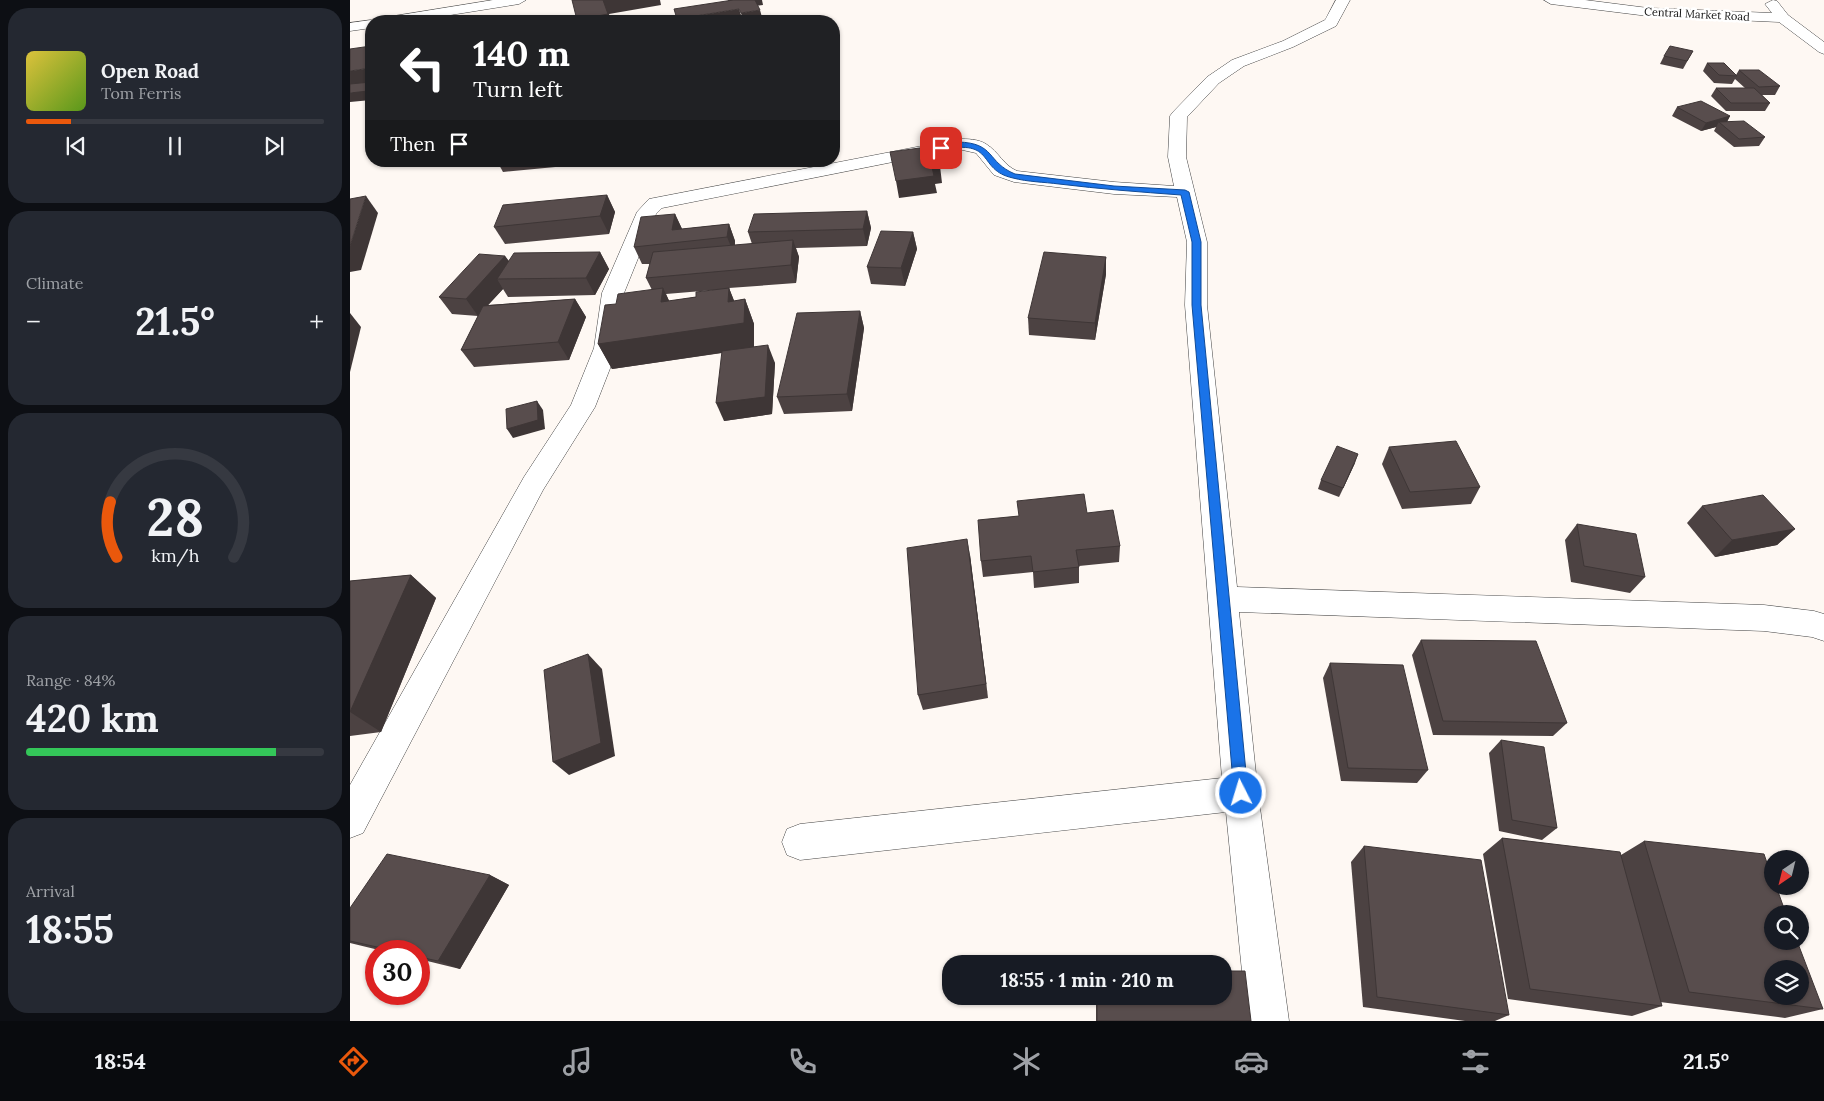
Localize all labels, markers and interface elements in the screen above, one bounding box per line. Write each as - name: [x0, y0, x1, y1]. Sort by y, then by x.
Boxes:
- street label: Central Market Road: [1644, 4, 1751, 24]
- text: 140 m: [473, 31, 570, 76]
- icon: left: [390, 35, 455, 100]
- text: Open Road: [101, 59, 199, 83]
- text: Turn left: [473, 75, 563, 103]
- text: Tom Ferris: [101, 83, 181, 103]
- pin: [920, 127, 962, 169]
- icon: arrive: [445, 130, 473, 158]
- icon: previous: [62, 132, 90, 160]
- icon: pause: [161, 132, 189, 160]
- icon: next: [260, 132, 288, 160]
- text: Then: [390, 132, 435, 156]
- icon: arrive: [927, 134, 955, 162]
- text: Climate: [26, 273, 83, 293]
- text: 21.5°: [135, 297, 215, 345]
- text: −: [26, 304, 41, 340]
- text: +: [309, 304, 324, 340]
- text: 28: [146, 484, 204, 550]
- text: km/h: [151, 544, 199, 567]
- text: Range · 84%: [26, 670, 115, 690]
- text: 420 km: [26, 694, 159, 742]
- position arrow: [1214, 766, 1266, 818]
- north arrow: [1764, 850, 1809, 895]
- map controls: [1764, 850, 1809, 1005]
- text: Arrival: [26, 881, 75, 901]
- text: 18:55: [26, 905, 114, 953]
- button: search: [1764, 905, 1809, 950]
- speed limit sign: 30: [365, 940, 430, 1005]
- button: layers: [1764, 960, 1809, 1005]
- text: 18:55 · 1 min · 210 m: [1000, 968, 1174, 992]
- icon: directions: [336, 1044, 371, 1079]
- icon: music: [560, 1044, 595, 1079]
- icon: phone: [785, 1044, 820, 1079]
- icon: climate: [1009, 1044, 1044, 1079]
- icon: car: [1234, 1044, 1269, 1079]
- icon: filters: [1458, 1044, 1493, 1079]
- text: 18:54: [95, 1047, 146, 1075]
- text: 21.5°: [1683, 1047, 1729, 1075]

